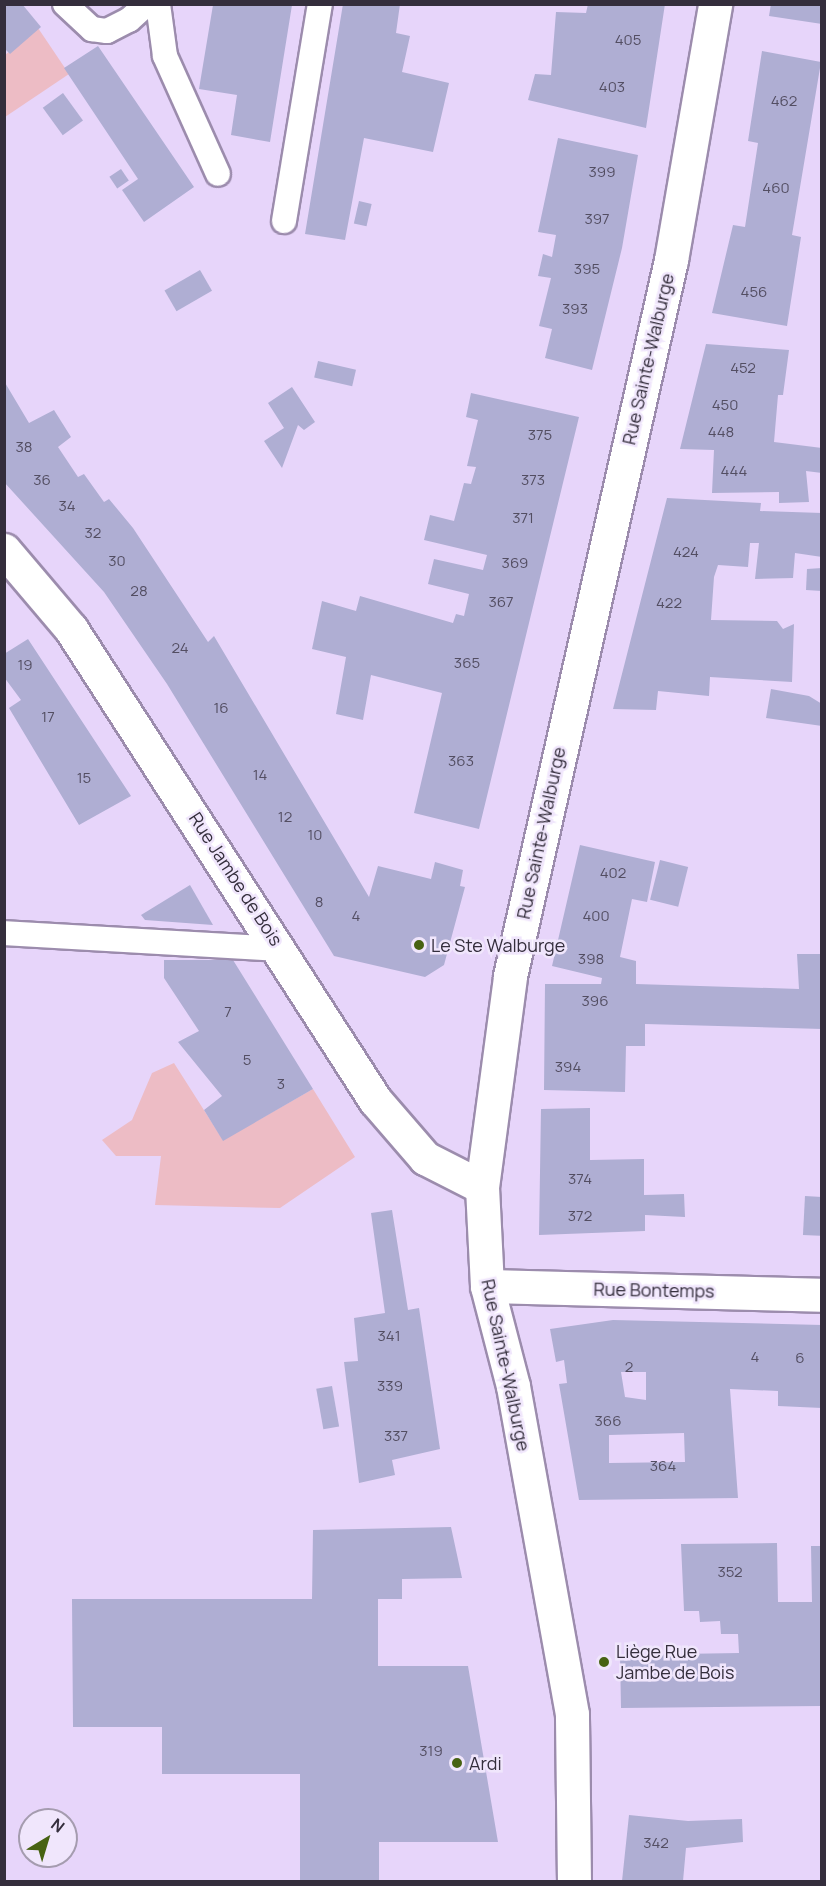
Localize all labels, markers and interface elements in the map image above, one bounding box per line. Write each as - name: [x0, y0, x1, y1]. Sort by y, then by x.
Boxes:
- house number: 405: [615, 31, 641, 49]
- house number: 403: [599, 78, 625, 96]
- house number: 462: [771, 92, 797, 110]
- house number: 399: [589, 163, 615, 181]
- house number: 460: [762, 179, 790, 197]
- house number: 397: [585, 210, 609, 228]
- house number: 395: [574, 260, 600, 278]
- street label: Rue Sainte-Walburge: [618, 271, 678, 447]
- house number: 456: [741, 283, 767, 301]
- house number: 393: [562, 300, 588, 318]
- house number: 452: [730, 359, 756, 377]
- house number: 450: [712, 396, 738, 414]
- house number: 448: [708, 423, 734, 441]
- house number: 375: [528, 426, 552, 444]
- house number: 38: [15, 438, 33, 456]
- house number: 444: [721, 462, 747, 480]
- house number: 36: [33, 471, 51, 489]
- house number: 373: [521, 471, 545, 489]
- house number: 34: [58, 497, 76, 515]
- house number: 371: [512, 509, 534, 527]
- house number: 32: [85, 524, 101, 542]
- house number: 424: [673, 543, 699, 561]
- house number: 30: [108, 552, 126, 570]
- house number: 369: [502, 554, 528, 572]
- house number: 28: [130, 582, 148, 600]
- house number: 367: [488, 593, 514, 611]
- house number: 422: [656, 594, 682, 612]
- house number: 24: [171, 639, 189, 657]
- house number: 365: [454, 654, 480, 672]
- house number: 19: [17, 656, 33, 674]
- house number: 16: [213, 699, 229, 717]
- house number: 17: [41, 708, 55, 726]
- street label: Rue Sainte-Walburge: [512, 745, 570, 921]
- house number: 363: [448, 752, 474, 770]
- house number: 14: [253, 766, 267, 784]
- house number: 15: [77, 769, 91, 787]
- street label: Rue Jambe de Bois: [185, 808, 287, 950]
- house number: 12: [278, 808, 292, 826]
- house number: 10: [308, 826, 322, 844]
- house number: 402: [600, 864, 626, 882]
- house number: 8: [315, 893, 323, 911]
- house number: 4: [352, 907, 360, 925]
- house number: 400: [582, 907, 610, 925]
- place label: Le Ste Walburge: [431, 934, 565, 956]
- marker: Le Ste Walburge: [412, 938, 426, 952]
- house number: 398: [578, 950, 604, 968]
- house number: 396: [582, 992, 608, 1010]
- house number: 7: [224, 1003, 232, 1021]
- house number: 5: [243, 1051, 251, 1069]
- house number: 394: [555, 1058, 581, 1076]
- house number: 3: [277, 1075, 285, 1093]
- house number: 374: [568, 1170, 592, 1188]
- house number: 372: [568, 1207, 592, 1225]
- street label: Rue Sainte-Walburge: [477, 1277, 535, 1453]
- street label: Rue Bontemps: [593, 1278, 715, 1302]
- house number: 341: [378, 1327, 400, 1345]
- house number: 4: [751, 1348, 759, 1366]
- house number: 6: [795, 1349, 805, 1367]
- house number: 2: [625, 1358, 633, 1376]
- house number: 339: [377, 1377, 403, 1395]
- house number: 366: [595, 1412, 621, 1430]
- house number: 337: [384, 1427, 408, 1445]
- house number: 364: [650, 1457, 676, 1475]
- house number: 352: [717, 1563, 743, 1581]
- place label: Liège Rue Jambe de Bois: [616, 1641, 735, 1684]
- marker: Liège Rue Jambe de Bois: [597, 1655, 611, 1669]
- house number: 319: [419, 1742, 443, 1760]
- place label: Ardi: [469, 1752, 502, 1774]
- marker: Ardi: [450, 1756, 464, 1770]
- north arrow: [18, 1808, 78, 1868]
- text: N: [47, 1813, 69, 1838]
- house number: 342: [643, 1834, 669, 1852]

